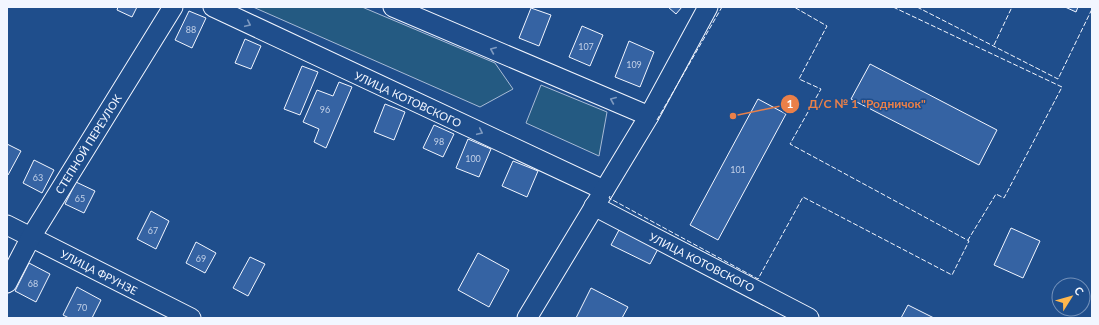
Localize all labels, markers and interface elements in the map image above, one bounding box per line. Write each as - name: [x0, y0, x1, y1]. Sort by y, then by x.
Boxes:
- one-way arrow: [244, 19, 251, 27]
- house number: 88: [186, 24, 196, 35]
- house number: 107: [578, 41, 594, 52]
- one-way arrow: [490, 46, 497, 54]
- house number: 109: [626, 59, 642, 70]
- street label: УЛИЦА КОТОВСКОГО: [352, 68, 464, 130]
- street label: СТЕПНОЙ ПЕРЕУЛОК: [52, 91, 124, 196]
- callout: Д/С № 1 "Родничок": [780, 92, 933, 116]
- text: 1: [787, 96, 794, 111]
- text: Д/С № 1 "Родничок": [808, 96, 926, 111]
- one-way arrow: [610, 97, 617, 105]
- house number: 96: [320, 104, 330, 115]
- one-way arrow: [476, 127, 483, 135]
- house number: 98: [434, 136, 444, 147]
- house number: 100: [465, 153, 481, 164]
- house number: 101: [730, 164, 746, 175]
- house number: 63: [33, 172, 43, 183]
- house number: 65: [75, 193, 85, 204]
- house number: 67: [148, 225, 158, 236]
- street label: УЛИЦА КОТОВСКОГО: [647, 230, 757, 294]
- street label: УЛИЦА ФРУНЗЕ: [58, 247, 140, 297]
- house number: 69: [196, 253, 206, 264]
- north arrow: [1051, 277, 1091, 317]
- house number: 68: [28, 278, 38, 289]
- text: С: [1072, 284, 1087, 298]
- house number: 70: [77, 302, 87, 313]

